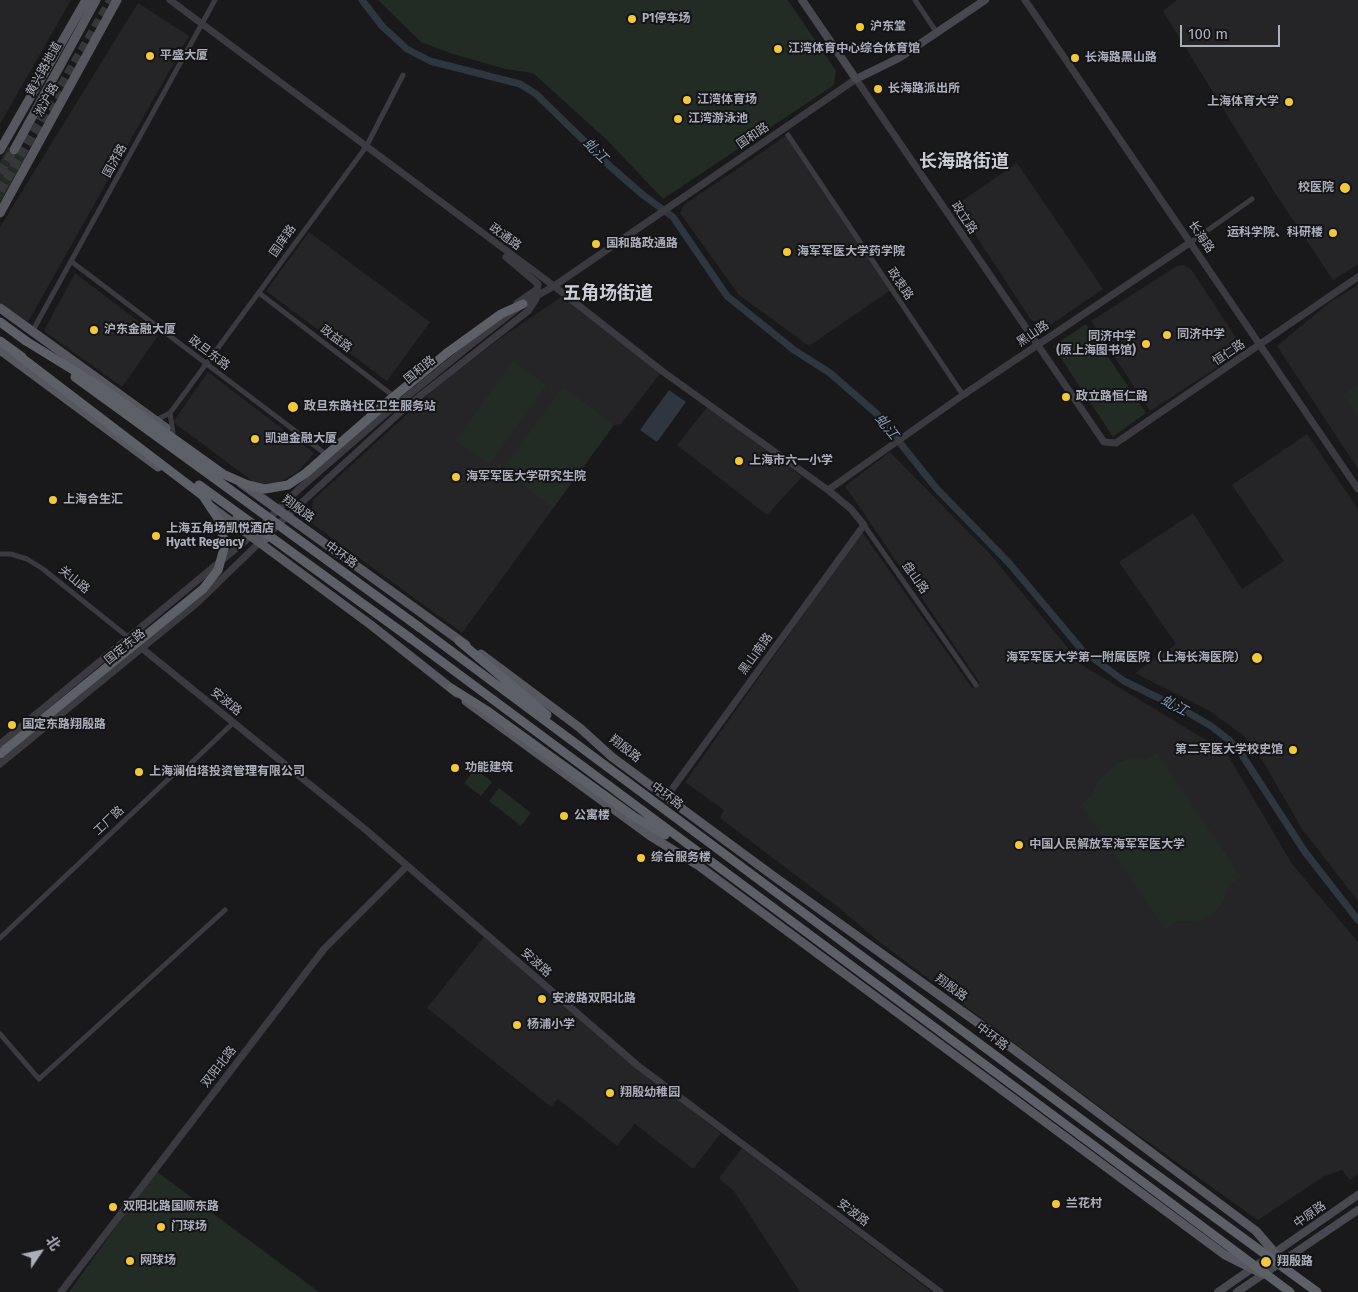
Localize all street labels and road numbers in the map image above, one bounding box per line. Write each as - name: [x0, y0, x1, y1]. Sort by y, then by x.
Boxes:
- street label: 黄兴路地道: [23, 39, 65, 99]
- street label: 淞沪路: [32, 81, 62, 119]
- street label: 国和路: [734, 120, 772, 152]
- street label: 国济路: [100, 142, 130, 180]
- street label: 政立路: [948, 199, 980, 237]
- street label: 长海路: [1185, 218, 1217, 256]
- street label: 政通路: [486, 221, 524, 253]
- street label: 国庠路: [267, 222, 299, 260]
- street label: 政衷路: [884, 265, 916, 303]
- street label: 黑山路: [1014, 318, 1052, 350]
- street label: 政益路: [317, 322, 355, 356]
- street label: 政旦东路: [185, 333, 233, 373]
- street label: 恒仁路: [1210, 337, 1248, 369]
- street label: 国和路: [401, 353, 439, 387]
- street label: 翔殷路: [279, 493, 317, 525]
- street label: 中环路: [322, 539, 360, 571]
- street label: 盘山路: [899, 559, 931, 597]
- street label: 关山路: [55, 563, 93, 597]
- street label: 国定东路: [102, 626, 148, 668]
- street label: 黑山南路: [736, 630, 776, 678]
- street label: 安波路: [207, 685, 245, 719]
- street label: 翔殷路: [606, 732, 644, 766]
- street label: 中环路: [648, 779, 686, 813]
- street label: 工厂路: [91, 803, 127, 839]
- street label: 安波路: [518, 946, 554, 980]
- street label: 翔殷路: [932, 972, 970, 1004]
- street label: 中环路: [973, 1020, 1011, 1054]
- street label: 双阳北路: [199, 1044, 239, 1090]
- street label: 安波路: [834, 1196, 872, 1230]
- street label: 中原路: [1291, 1199, 1329, 1231]

